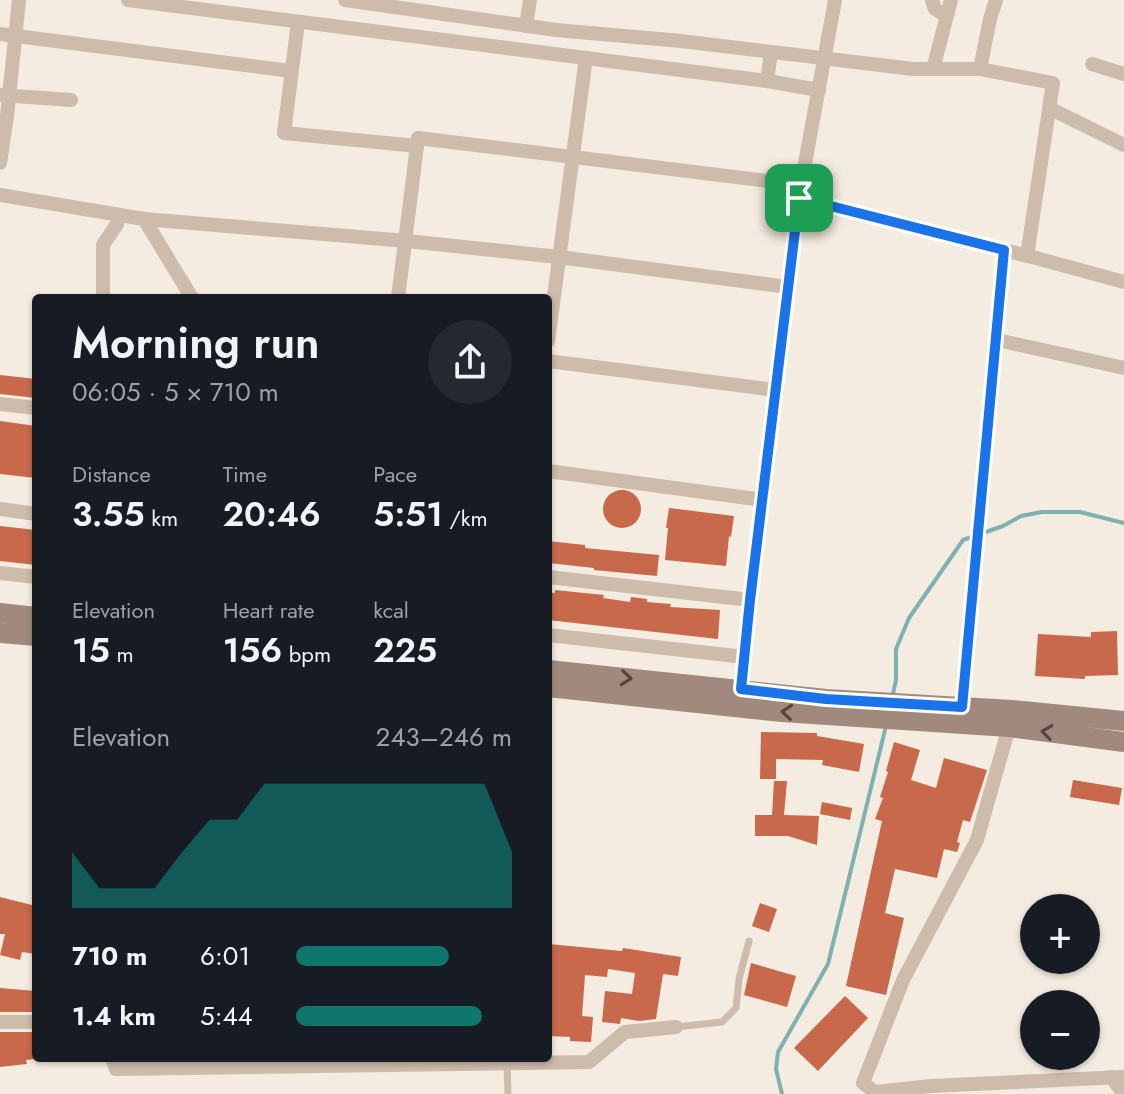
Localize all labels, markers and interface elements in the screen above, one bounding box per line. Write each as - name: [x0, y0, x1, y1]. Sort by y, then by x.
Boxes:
- pin: [765, 164, 833, 232]
- icon: arrive: [777, 176, 821, 220]
- text: Morning run: [72, 311, 320, 375]
- button: share: [428, 320, 512, 404]
- text: 06:05 · 5 × 710 m: [72, 373, 279, 411]
- text: Distance: [72, 458, 151, 490]
- text: Time: [223, 458, 267, 490]
- text: Pace: [373, 458, 417, 490]
- text: 3.55: [72, 490, 145, 539]
- text: 20:46: [223, 490, 321, 539]
- text: 5:51: [373, 490, 443, 539]
- text: km: [145, 502, 178, 534]
- text: /km: [443, 502, 488, 534]
- text: Elevation: [72, 594, 155, 626]
- text: Heart rate: [223, 594, 314, 626]
- text: kcal: [373, 594, 409, 626]
- text: 15: [72, 626, 110, 675]
- text: 156: [223, 626, 282, 675]
- text: 225: [373, 626, 437, 675]
- text: m: [110, 638, 134, 670]
- text: bpm: [282, 638, 331, 670]
- one-way arrow: [620, 669, 633, 686]
- one-way arrow: [781, 704, 794, 721]
- text: Elevation: [72, 718, 170, 756]
- text: 243–246 m: [376, 718, 512, 756]
- one-way arrow: [1040, 724, 1054, 741]
- map controls: [1020, 894, 1100, 1070]
- button: +: [1020, 894, 1100, 974]
- text: 710 m: [72, 937, 147, 975]
- text: 6:01: [200, 937, 250, 975]
- button: −: [1020, 990, 1100, 1070]
- text: 1.4 km: [72, 997, 156, 1035]
- text: 5:44: [200, 997, 253, 1035]

